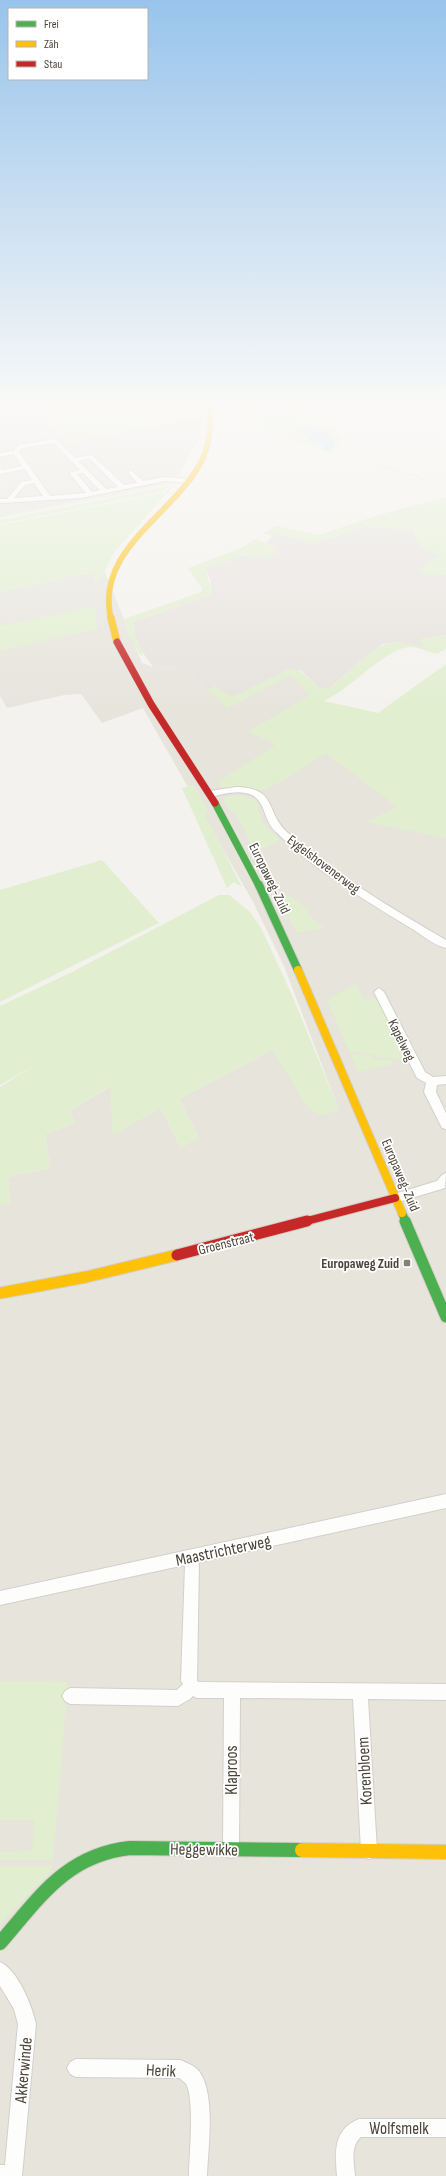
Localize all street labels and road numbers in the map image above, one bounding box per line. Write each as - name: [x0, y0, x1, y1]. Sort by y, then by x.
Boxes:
- street label: Eygelshovenerweg: [284, 831, 364, 898]
- street label: Europaweg-Zuid: [245, 840, 294, 917]
- street label: Kapelweg: [384, 1016, 419, 1064]
- street label: Europaweg-Zuid: [378, 1137, 423, 1214]
- street label: Groenstraat: [197, 1228, 256, 1259]
- street label: Maastrichterweg: [174, 1531, 273, 1571]
- street label: Korenbloem: [353, 1736, 377, 1806]
- street label: Klaproos: [222, 1745, 242, 1795]
- street label: Heggewikke: [170, 1839, 238, 1861]
- street label: Akkerwinde: [11, 2036, 37, 2105]
- street label: Herik: [145, 2060, 177, 2082]
- street label: Wolfsmelk: [369, 2119, 429, 2139]

